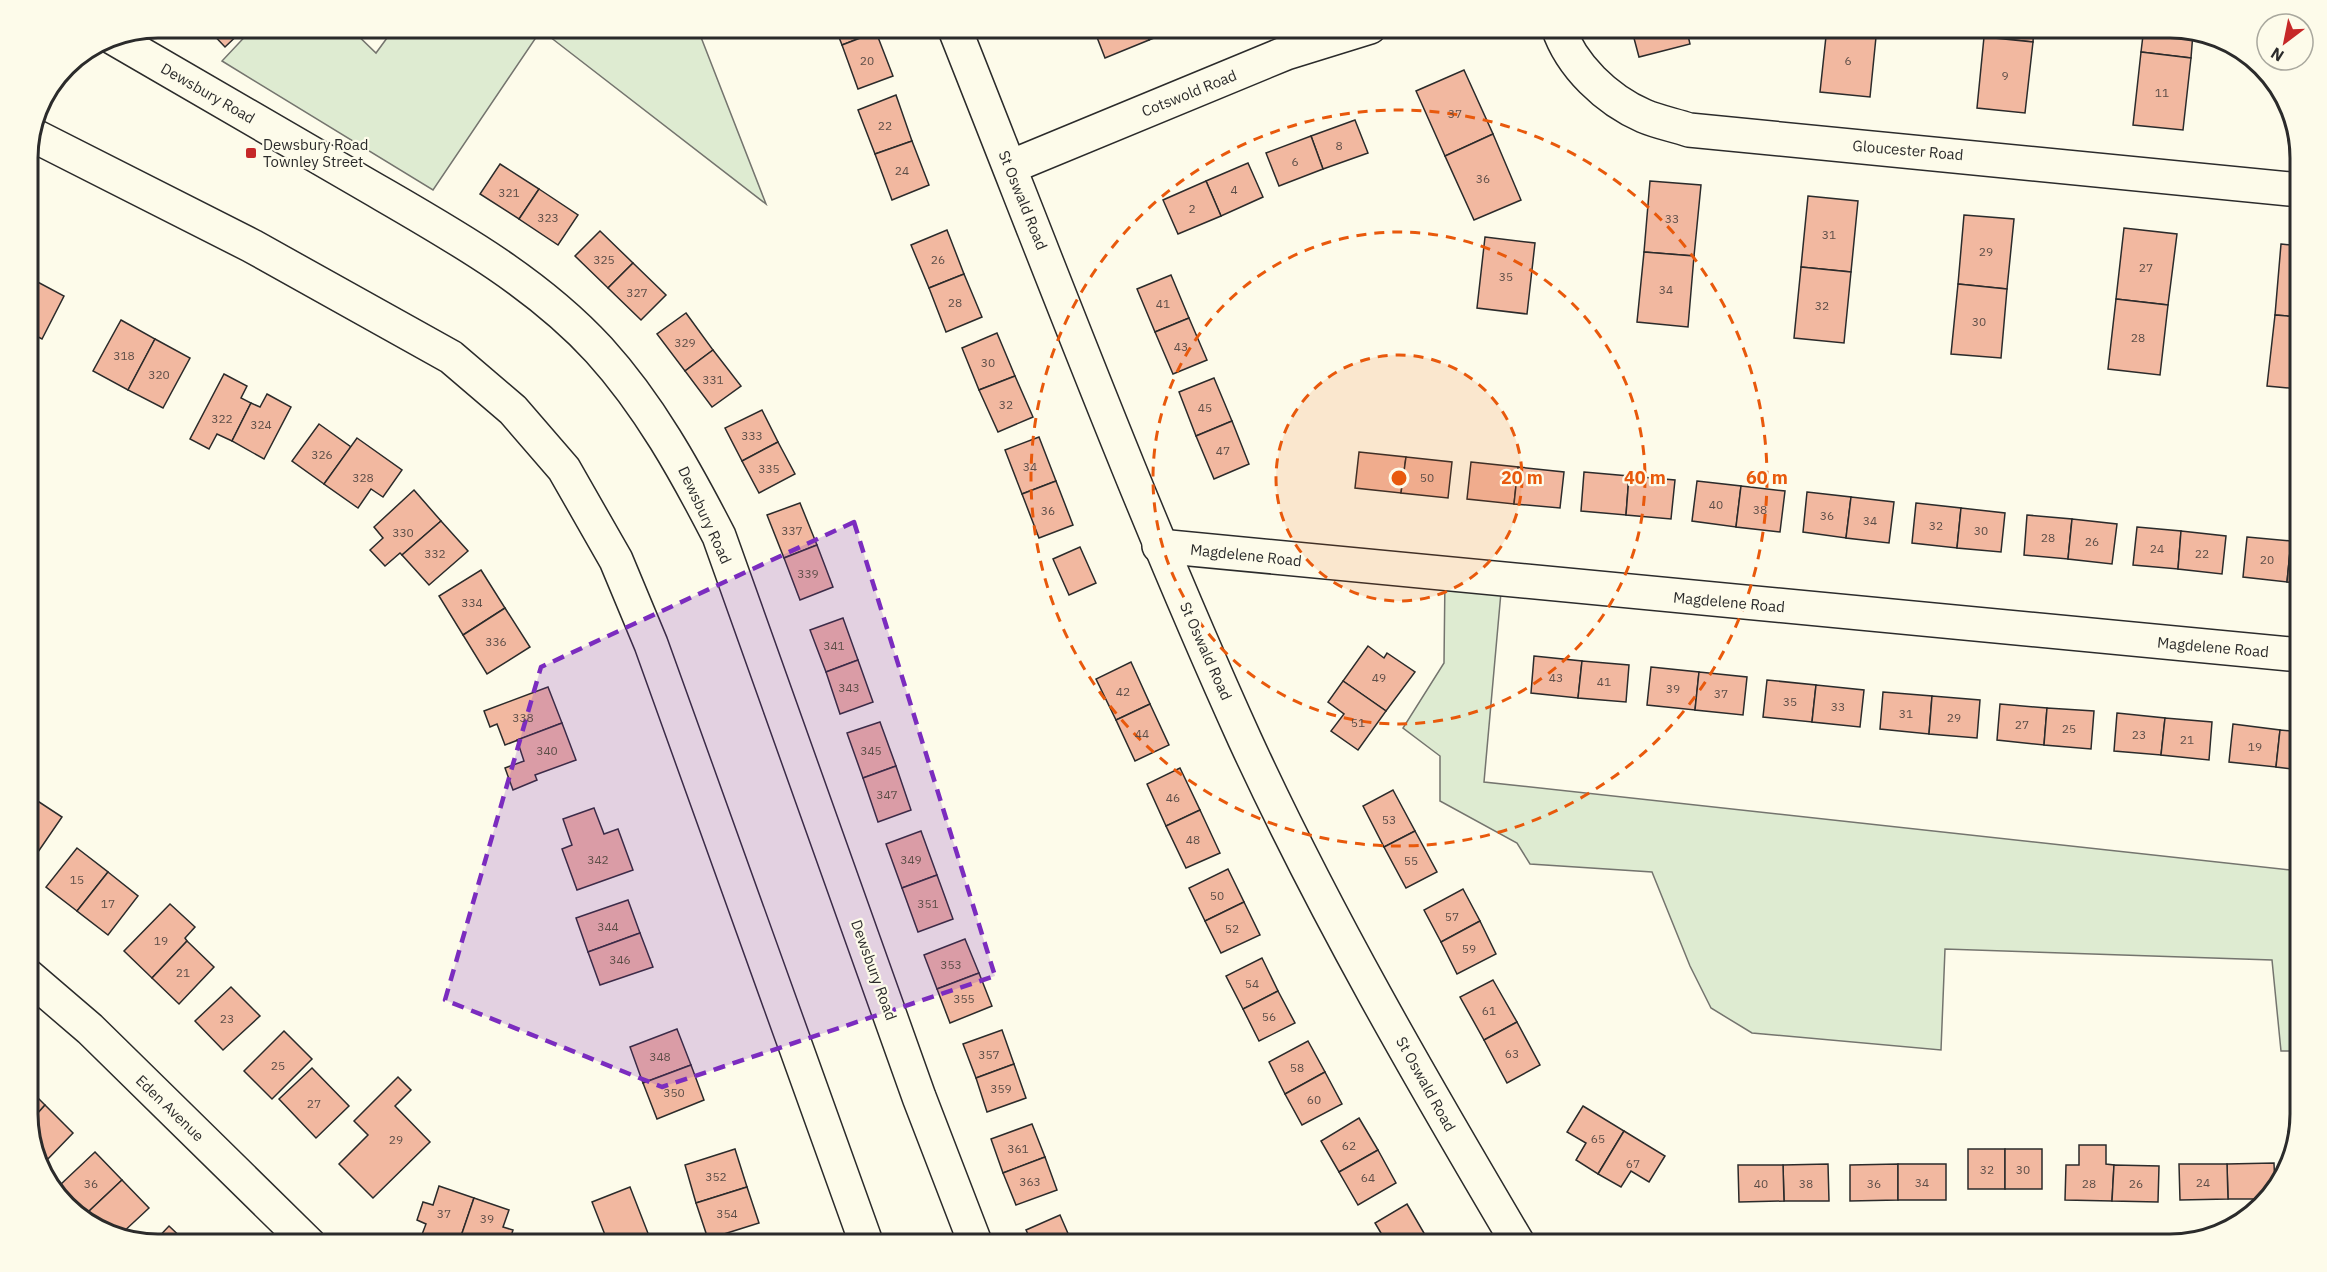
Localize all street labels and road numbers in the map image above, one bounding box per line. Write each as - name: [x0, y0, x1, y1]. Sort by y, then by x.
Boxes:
- street label: Dewsbury Road: [158, 58, 258, 128]
- street label: Cotswold Road: [1139, 65, 1239, 121]
- street label: Gloucester Road: [1852, 136, 1964, 164]
- street label: St Oswald Road: [994, 148, 1052, 252]
- street label: Dewsbury Road: [674, 463, 736, 567]
- street label: Magdelene Road: [1189, 540, 1303, 570]
- street label: Magdelene Road: [1672, 588, 1786, 616]
- street label: St Oswald Road: [1176, 599, 1236, 703]
- street label: Magdelene Road: [2156, 633, 2270, 661]
- street label: Dewsbury Road: [847, 917, 901, 1023]
- street label: St Oswald Road: [1392, 1033, 1460, 1135]
- street label: Eden Avenue: [132, 1071, 208, 1145]

